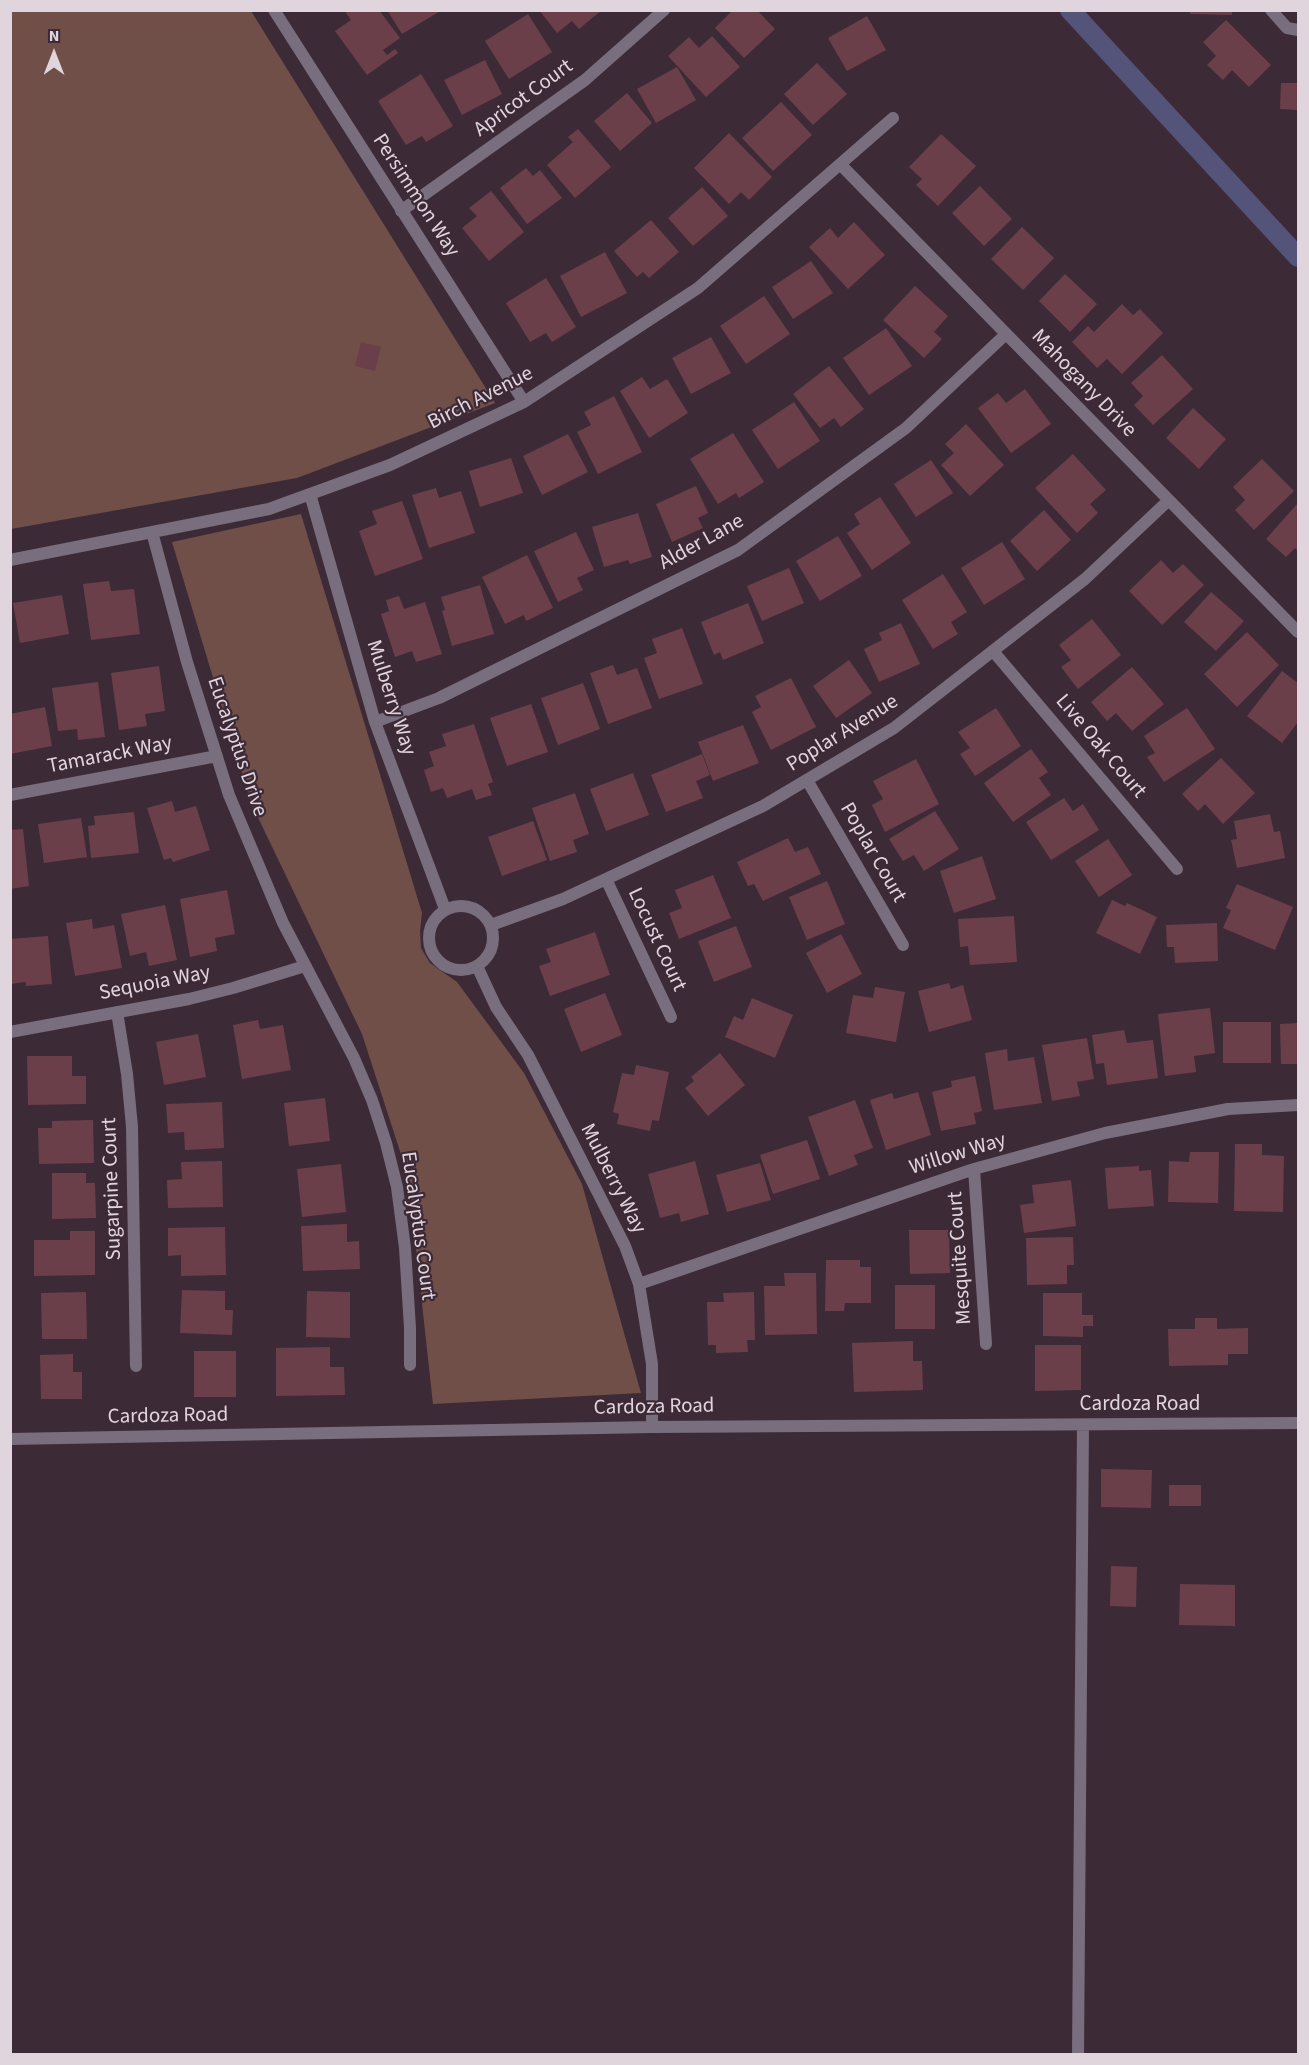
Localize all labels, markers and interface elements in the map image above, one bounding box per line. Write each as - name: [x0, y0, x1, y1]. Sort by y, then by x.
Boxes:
- north arrow: [24, 24, 84, 84]
- text: N: [49, 25, 59, 47]
- street label: Apricot Court: [470, 55, 578, 143]
- street label: Persimmon Way: [366, 130, 464, 262]
- street label: Mahogany Drive: [1025, 325, 1141, 443]
- street label: Birch Avenue: [424, 362, 538, 436]
- street label: Alder Lane: [655, 509, 749, 577]
- street label: Mulberry Way: [360, 637, 420, 759]
- street label: Eucalyptus Drive: [200, 674, 272, 820]
- street label: Poplar Avenue: [783, 690, 903, 778]
- street label: Live Oak Court: [1049, 690, 1151, 804]
- street label: Tamarack Way: [46, 732, 174, 780]
- street label: Poplar Court: [833, 799, 911, 907]
- street label: Locust Court: [621, 884, 691, 996]
- street label: Sequoia Way: [97, 961, 213, 1007]
- street label: Sugarpine Court: [98, 1117, 128, 1261]
- street label: Mulberry Way: [574, 1120, 650, 1238]
- street label: Willow Way: [907, 1128, 1009, 1182]
- street label: Eucalyptus Court: [394, 1150, 440, 1302]
- street label: Mesquite Court: [944, 1191, 978, 1325]
- street label: Cardoza Road: [1080, 1392, 1200, 1418]
- street label: Cardoza Road: [593, 1394, 715, 1422]
- street label: Cardoza Road: [107, 1403, 229, 1431]

